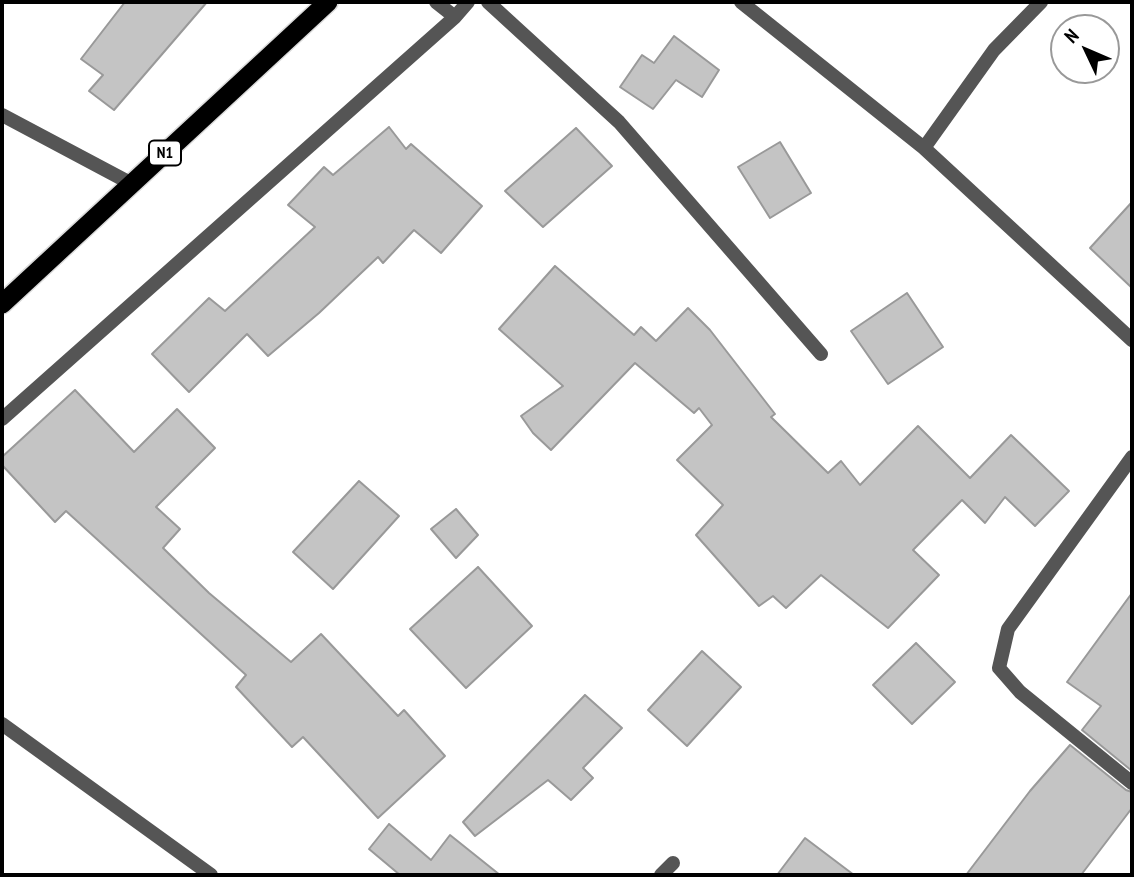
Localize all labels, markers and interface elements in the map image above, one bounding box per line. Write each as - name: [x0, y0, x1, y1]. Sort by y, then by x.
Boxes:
- north arrow: [1050, 14, 1120, 84]
- text: N: [1059, 24, 1084, 48]
- road number: N1: [149, 140, 181, 166]

